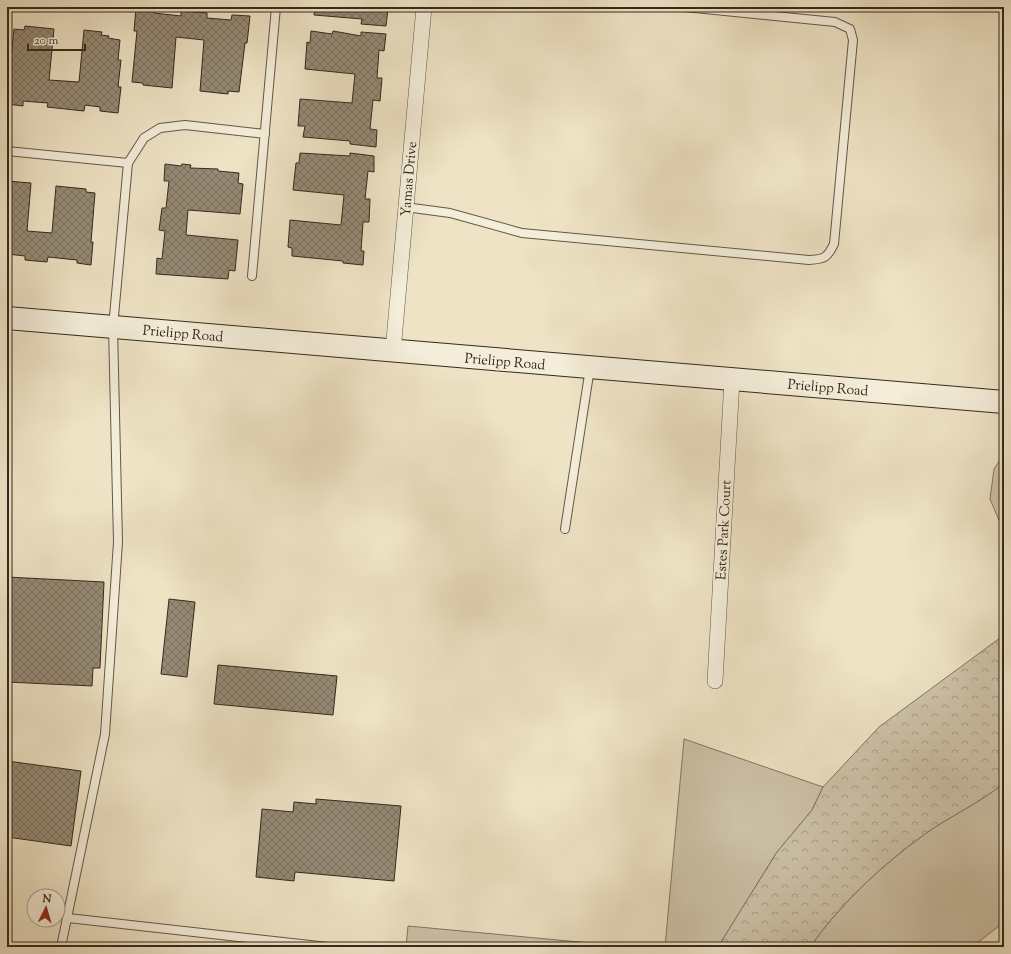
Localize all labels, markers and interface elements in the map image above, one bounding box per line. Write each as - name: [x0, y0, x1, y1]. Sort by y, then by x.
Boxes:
- scale bar: [28, 26, 85, 52]
- text: 20 m: [34, 32, 59, 50]
- street label: Yamas Drive: [397, 141, 423, 218]
- street label: Prielipp Road: [142, 322, 224, 348]
- street label: Prielipp Road: [464, 350, 546, 376]
- street label: Prielipp Road: [787, 376, 869, 402]
- street label: Estes Park Court: [712, 479, 738, 581]
- north arrow: [26, 888, 66, 928]
- text: N: [41, 891, 52, 907]

